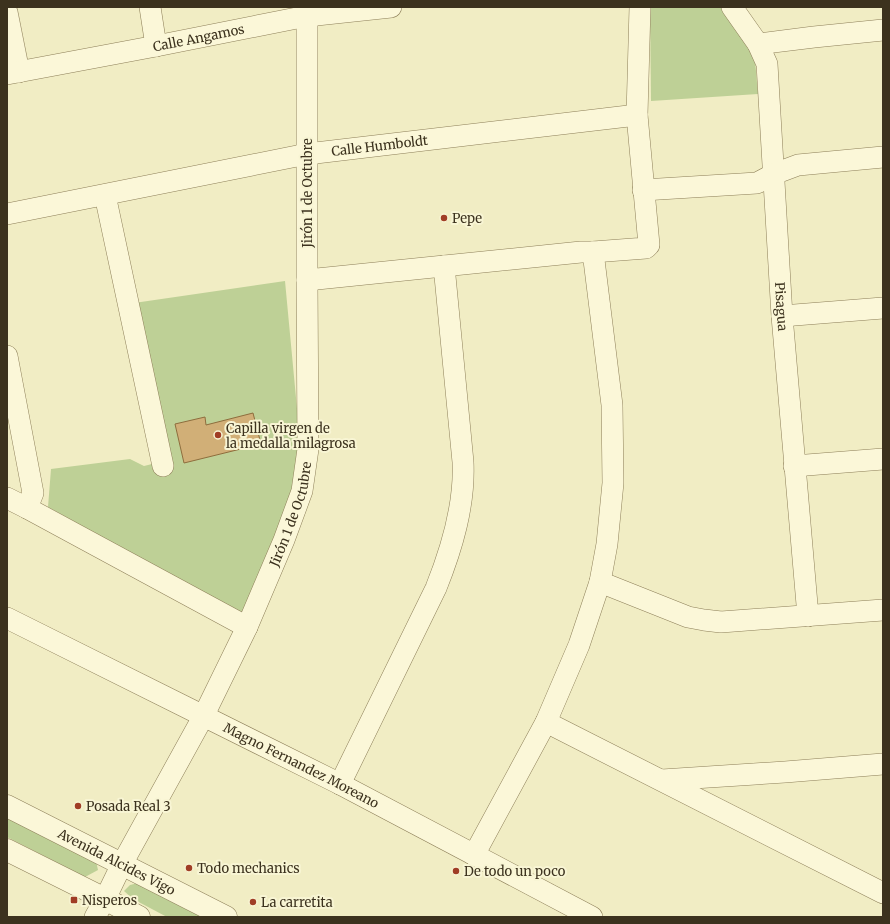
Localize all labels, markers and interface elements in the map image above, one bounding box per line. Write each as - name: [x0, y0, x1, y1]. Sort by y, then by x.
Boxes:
- street label: Calle Angamos: [151, 21, 246, 55]
- street label: Calle Humboldt: [330, 132, 429, 160]
- street label: Jirón 1 de Octubre: [299, 138, 316, 249]
- place label: Pepe: [452, 210, 482, 227]
- marker: Pepe: [439, 213, 449, 223]
- street label: Pisagua: [771, 281, 791, 332]
- place label: Capilla virgen de la medalla milagrosa: [226, 420, 356, 452]
- marker: Capilla virgen de la medalla milagrosa: [213, 430, 223, 440]
- street label: Jirón 1 de Octubre: [265, 460, 315, 570]
- street label: Magno Fernandez Moreano: [220, 719, 382, 812]
- place label: Posada Real 3: [86, 798, 171, 815]
- marker: Posada Real 3: [73, 801, 83, 811]
- street label: Avenida Alcides Vigo: [54, 825, 178, 899]
- place label: Todo mechanics: [197, 860, 300, 877]
- marker: Todo mechanics: [184, 863, 194, 873]
- place label: De todo un poco: [464, 863, 566, 880]
- marker: De todo un poco: [451, 866, 461, 876]
- place label: Nisperos: [82, 892, 137, 909]
- place label: La carretita: [261, 894, 333, 911]
- marker: Nisperos: [69, 895, 79, 905]
- marker: La carretita: [248, 897, 258, 907]

